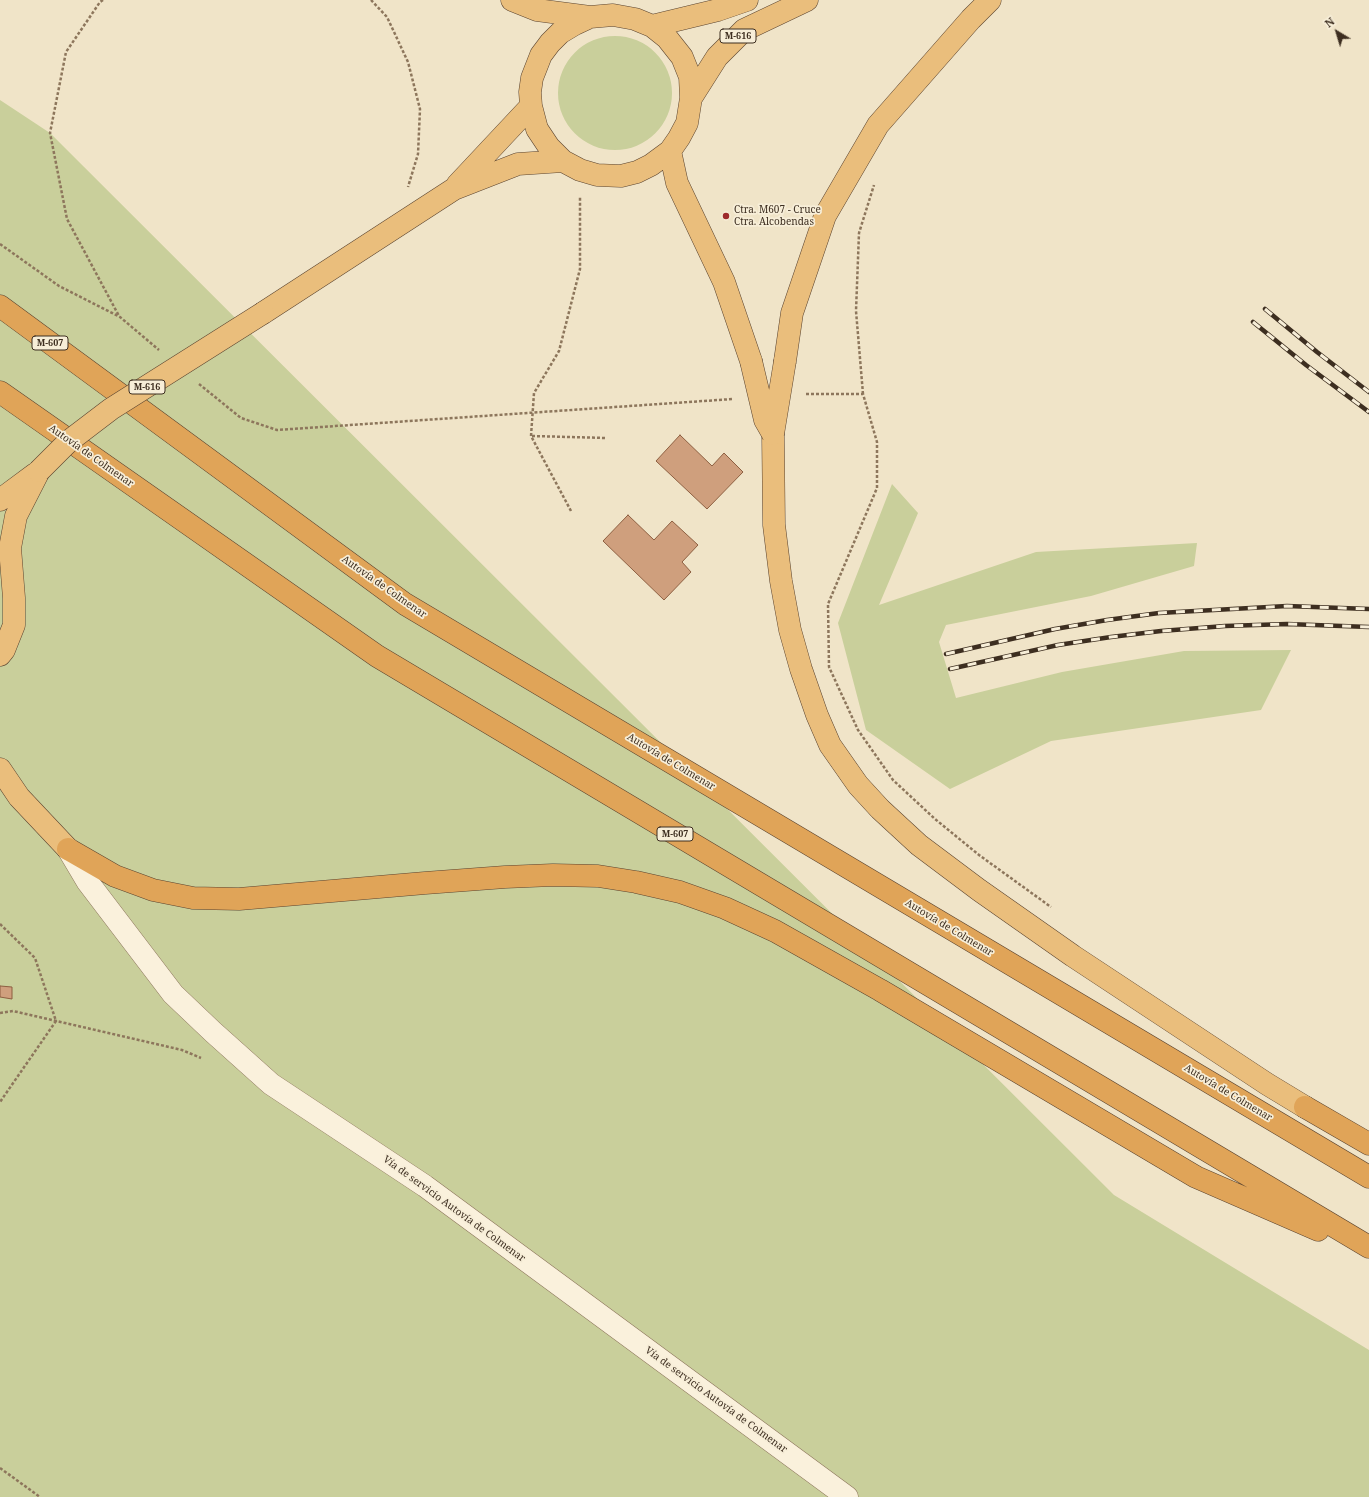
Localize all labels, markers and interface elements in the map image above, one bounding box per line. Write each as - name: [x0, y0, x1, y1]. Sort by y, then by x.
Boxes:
- north arrow: [1317, 12, 1357, 52]
- text: N: [1321, 14, 1337, 31]
- road number: M-616: [720, 29, 756, 43]
- place label: Ctra. M607 - Cruce Ctra. Alcobendas: [734, 204, 821, 228]
- marker: Ctra. M607 - Cruce Ctra. Alcobendas: [721, 211, 731, 221]
- road number: M-607: [32, 336, 68, 350]
- road number: M-616: [129, 380, 165, 394]
- street label: Autovía de Colmenar: [46, 422, 136, 490]
- street label: Autovía de Colmenar: [339, 553, 429, 621]
- street label: Autovía de Colmenar: [625, 731, 717, 793]
- road number: M-607: [657, 827, 693, 841]
- street label: Autovía de Colmenar: [903, 897, 995, 959]
- street label: Autovía de Colmenar: [1182, 1062, 1274, 1124]
- street label: Vía de servicio Autovía de Colmenar: [381, 1153, 527, 1265]
- street label: Vía de servicio Autovía de Colmenar: [643, 1344, 789, 1456]

